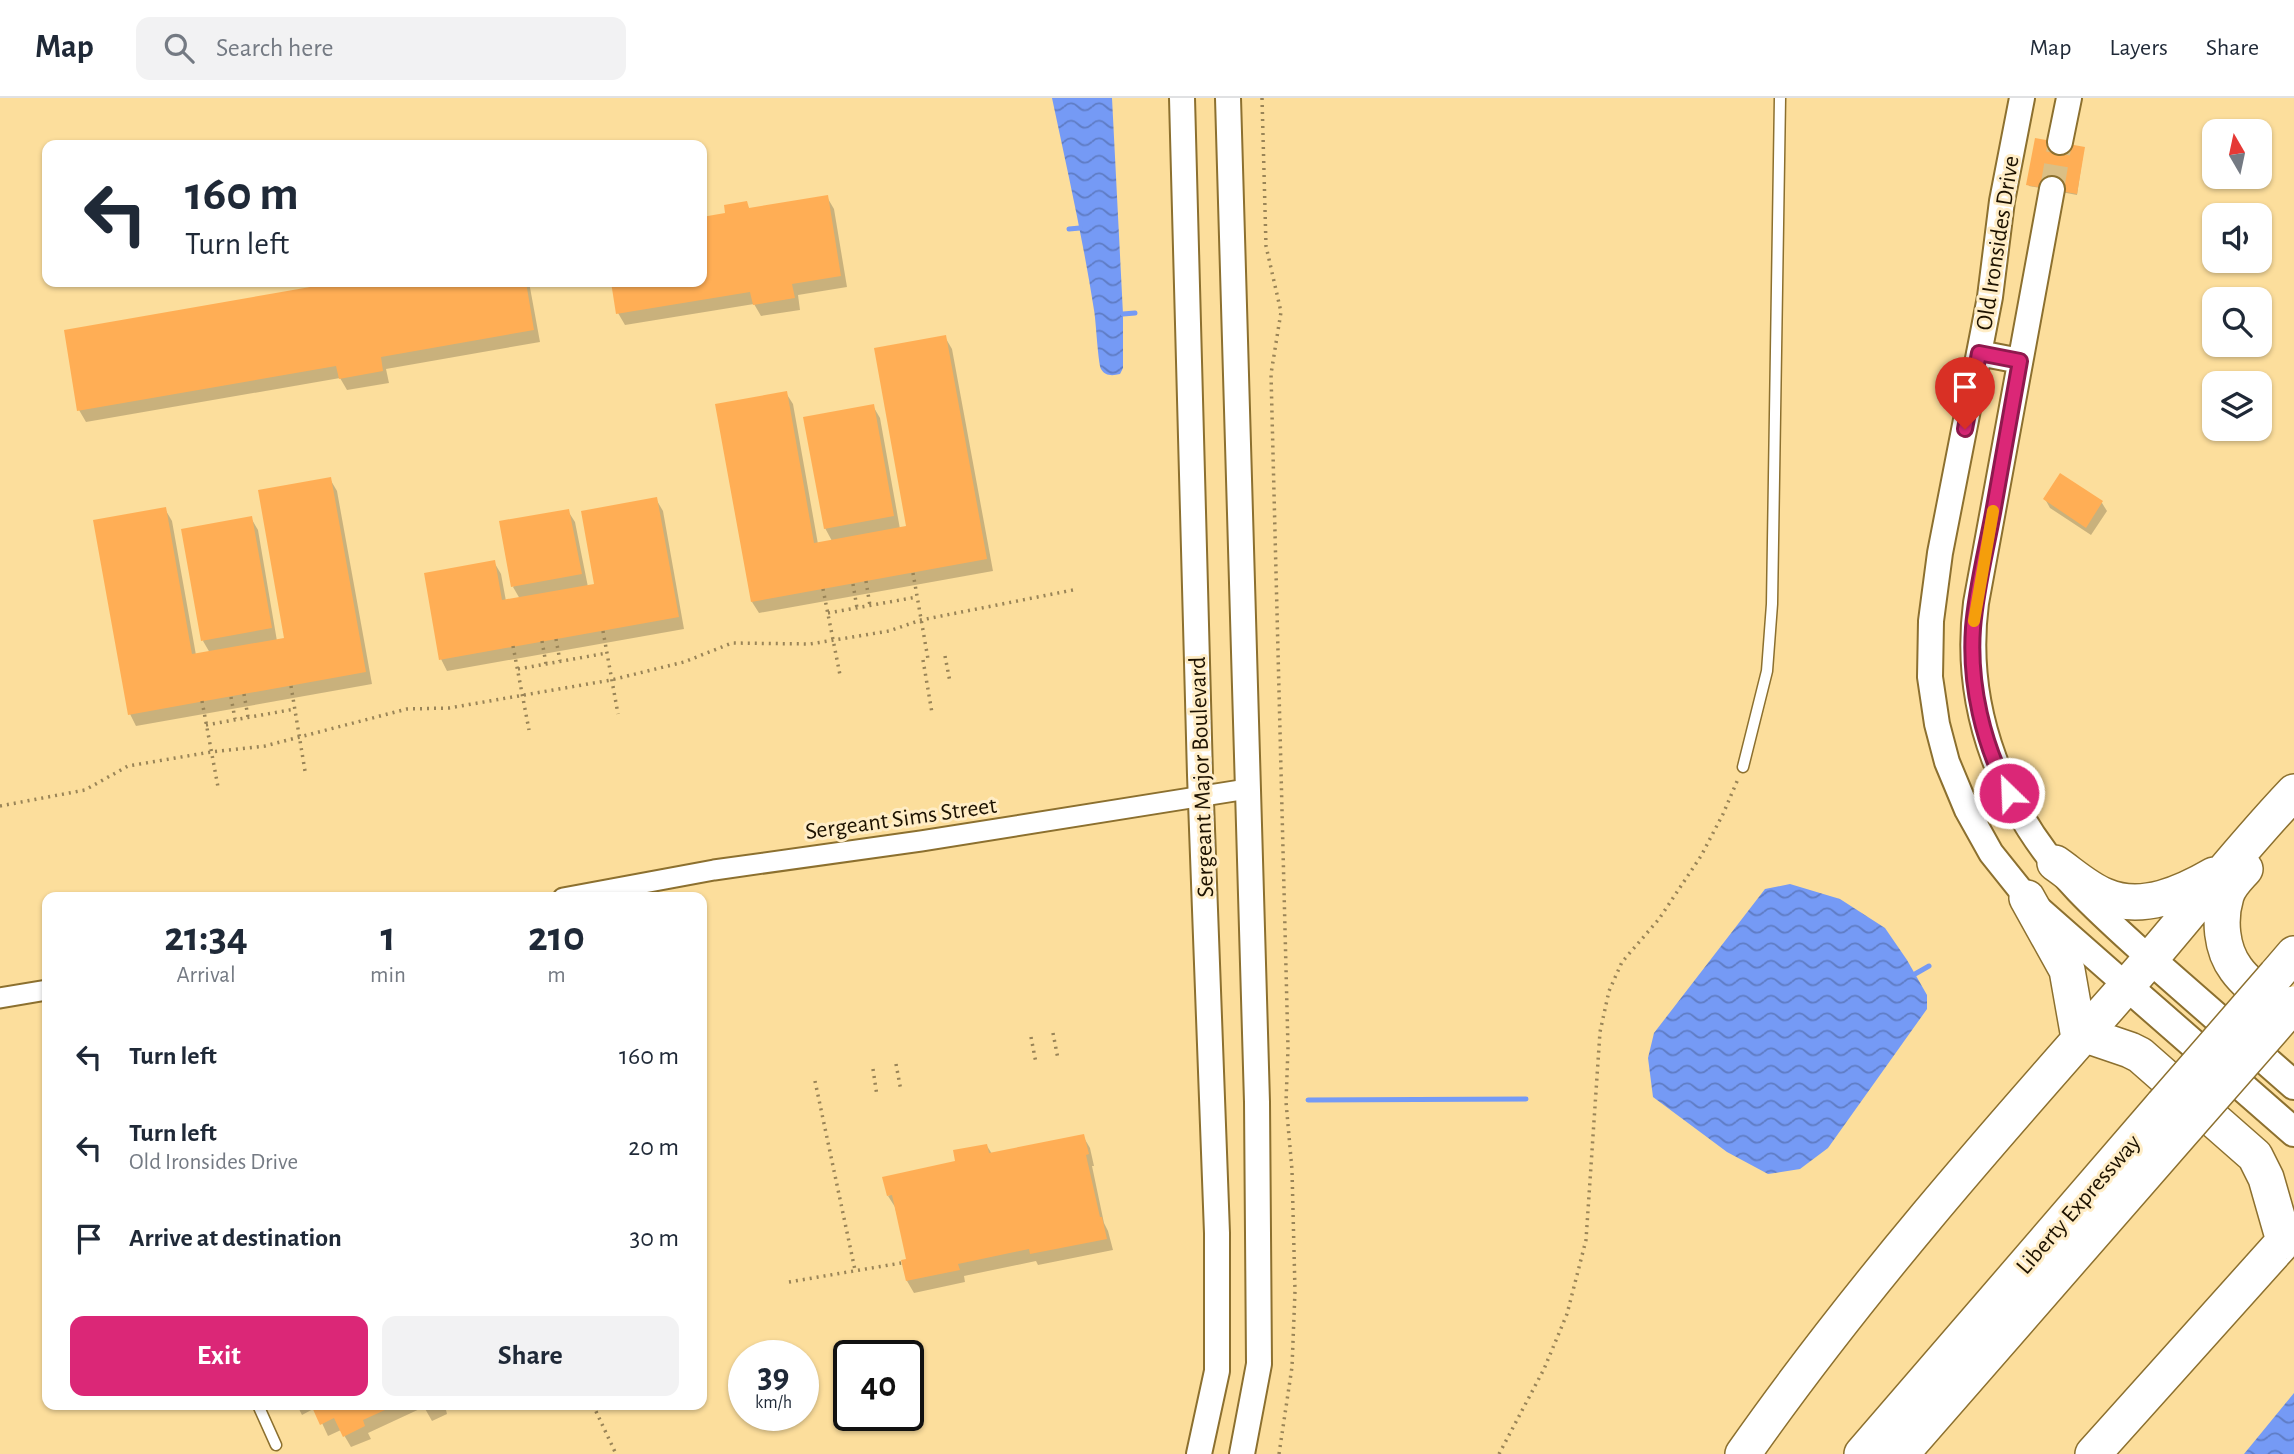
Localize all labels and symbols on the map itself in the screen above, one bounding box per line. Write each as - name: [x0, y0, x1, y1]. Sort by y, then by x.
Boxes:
- north arrow: [2202, 119, 2272, 189]
- street label: Old Ironsides Drive: [1972, 154, 2024, 332]
- pin: [1935, 357, 1995, 429]
- street label: Sergeant Major Boulevard: [1186, 656, 1218, 898]
- position arrow: [1972, 756, 2046, 830]
- street label: Sergeant Sims Street: [804, 794, 999, 844]
- street label: Liberty Expressway: [2012, 1130, 2146, 1279]
- speed limit sign: 40: [833, 1340, 924, 1431]

